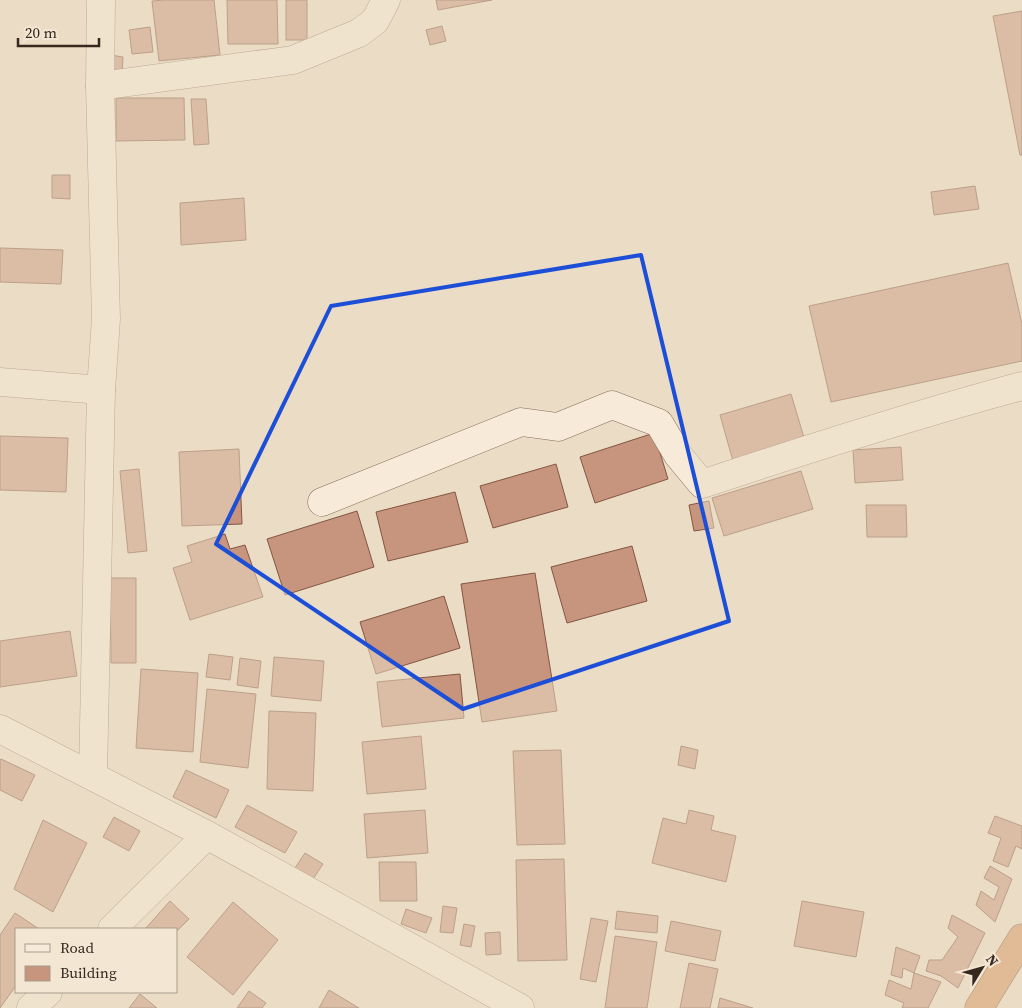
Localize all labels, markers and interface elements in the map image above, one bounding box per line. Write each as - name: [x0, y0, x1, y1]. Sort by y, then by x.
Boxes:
- scale bar: [18, 15, 99, 47]
- text: 20 m: [25, 22, 57, 43]
- legend: [15, 928, 178, 993]
- text: Road: [60, 937, 94, 958]
- north arrow: [957, 943, 1007, 993]
- text: N: [981, 950, 1003, 970]
- text: Building: [60, 962, 117, 983]

